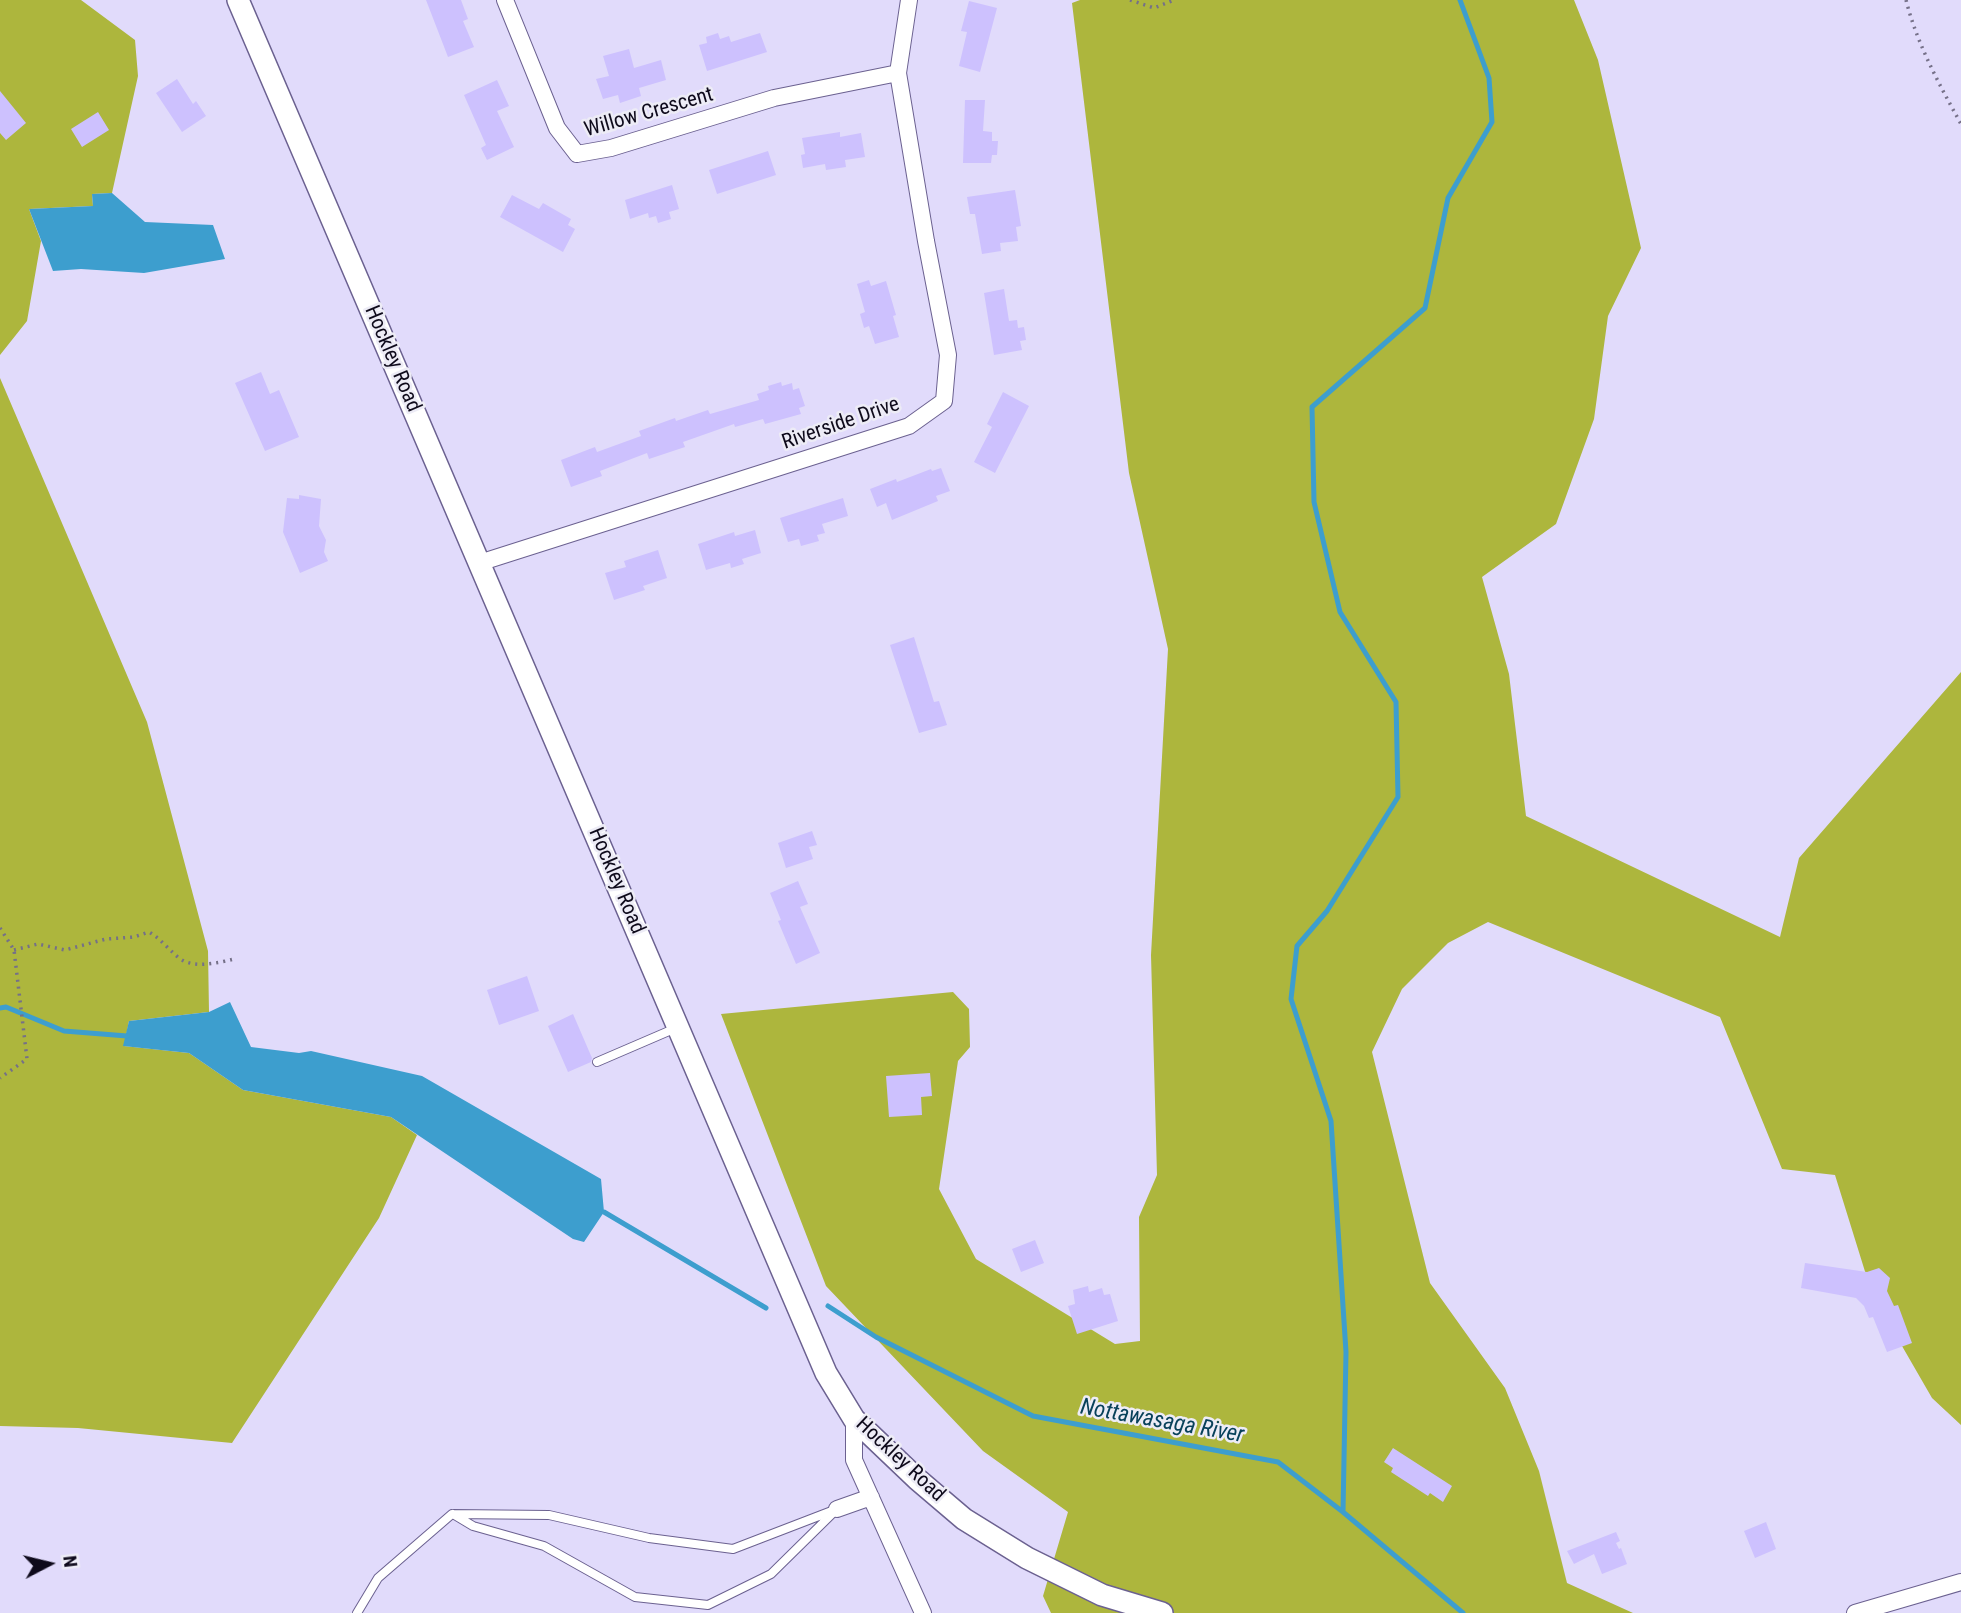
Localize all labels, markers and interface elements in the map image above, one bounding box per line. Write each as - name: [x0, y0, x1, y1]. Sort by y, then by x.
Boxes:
- street label: Willow Crescent: [582, 83, 716, 143]
- street label: Hockley Road: [358, 302, 426, 416]
- street label: Riverside Drive: [779, 392, 903, 456]
- street label: Hockley Road: [582, 824, 650, 938]
- water label: Nottawasaga River: [1078, 1394, 1246, 1450]
- street label: Hockley Road: [850, 1412, 950, 1508]
- north arrow: [14, 1529, 84, 1599]
- text: N: [58, 1554, 82, 1569]

